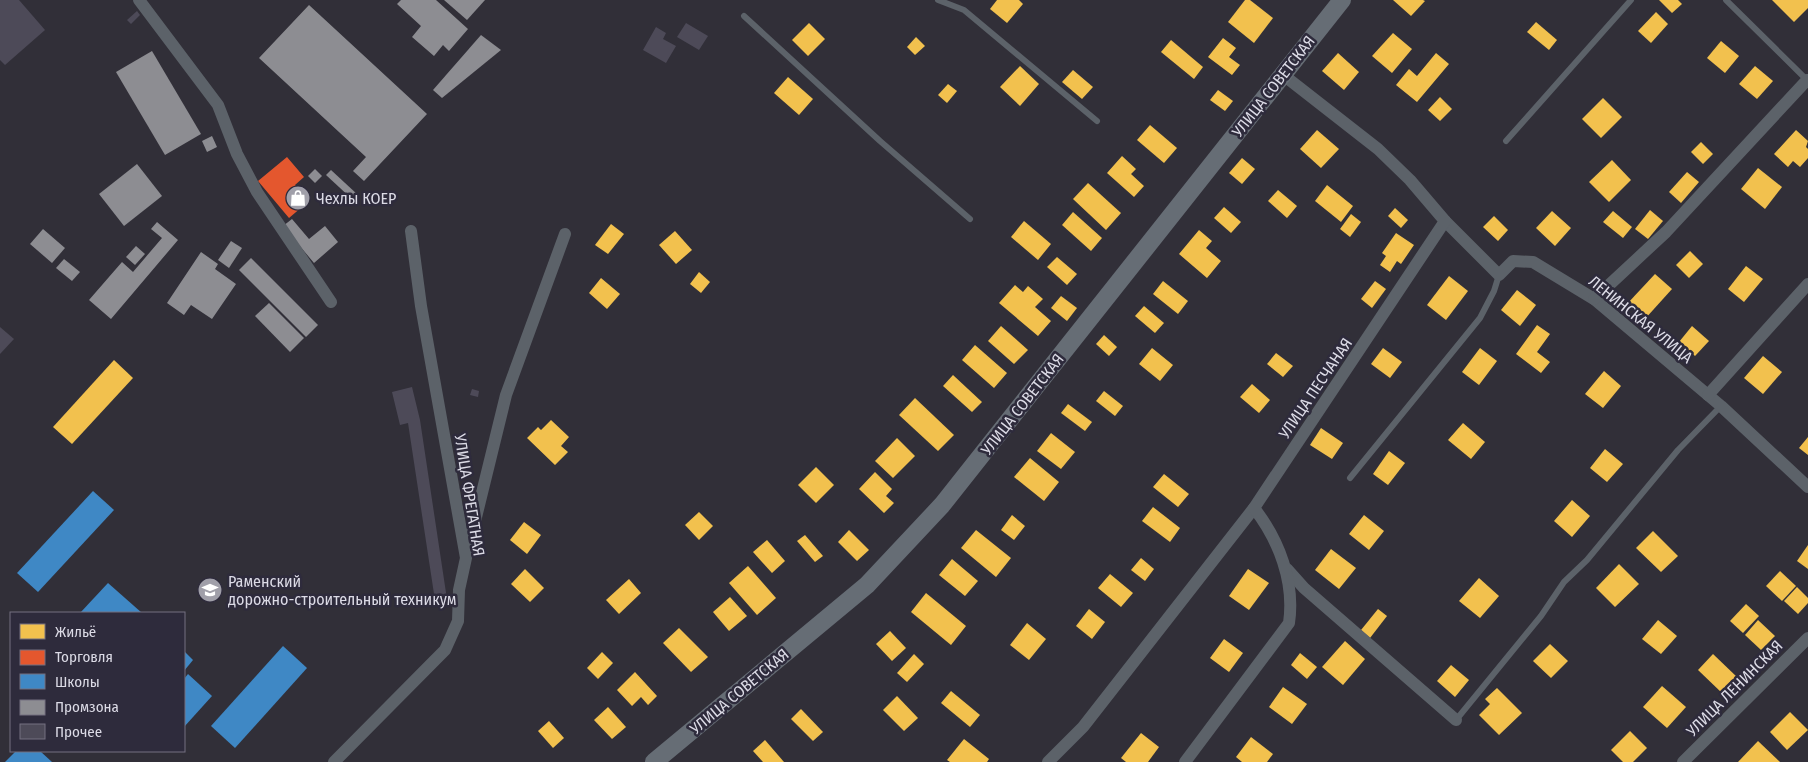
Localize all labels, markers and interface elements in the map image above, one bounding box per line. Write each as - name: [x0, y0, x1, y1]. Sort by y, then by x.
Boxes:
- street label: УЛИЦА СОВЕТСКАЯ: [1227, 32, 1319, 141]
- shop icon: Чехлы КОЕР: [285, 185, 311, 211]
- place label: Чехлы КОЕР: [316, 189, 396, 208]
- street label: ЛЕНИНСКАЯ УЛИЦА: [1585, 272, 1697, 367]
- street label: УЛИЦА ПЕСЧАНАЯ: [1274, 334, 1356, 443]
- street label: УЛИЦА СОВЕТСКАЯ: [976, 350, 1068, 459]
- street label: УЛИЦА ФРЕГАТНАЯ: [450, 432, 489, 558]
- place label: Раменский дорожно-строительный техникум: [228, 572, 456, 609]
- school or university icon: Раменский дорожно-строительный техникум: [197, 577, 223, 603]
- legend: [10, 612, 185, 752]
- text: Жильё: [55, 623, 96, 641]
- street label: УЛИЦА ЛЕНИНСКАЯ: [1682, 636, 1786, 741]
- street label: УЛИЦА СОВЕТСКАЯ: [685, 645, 793, 739]
- text: Торговля: [55, 648, 113, 666]
- text: Школы: [55, 673, 100, 691]
- text: Промзона: [55, 698, 119, 716]
- text: Прочее: [55, 723, 102, 741]

